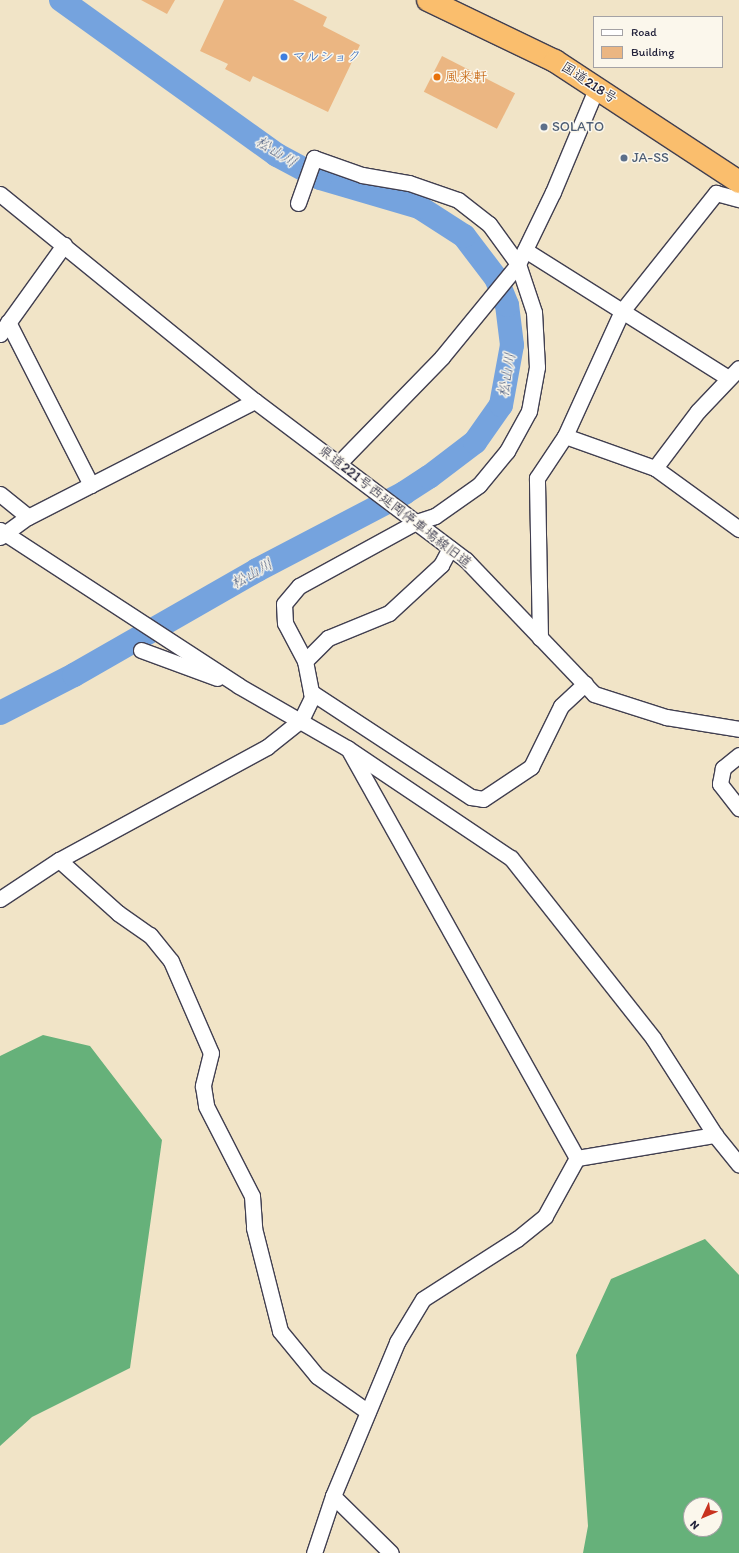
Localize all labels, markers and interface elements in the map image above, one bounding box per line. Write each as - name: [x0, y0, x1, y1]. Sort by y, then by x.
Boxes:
- legend: [593, 16, 723, 68]
- text: Road: [631, 25, 657, 39]
- text: Building: [631, 45, 674, 59]
- place label: マルショク: [292, 49, 362, 65]
- marker: マルショク: [279, 52, 289, 62]
- street label: 国道218号: [558, 59, 620, 107]
- place label: 風来軒: [445, 69, 487, 85]
- marker: 風来軒: [432, 72, 442, 82]
- place label: SOLATO: [552, 119, 604, 135]
- marker: SOLATO: [539, 122, 549, 132]
- water label: 松山川: [252, 132, 300, 172]
- place label: JA-SS: [632, 150, 669, 166]
- marker: JA-SS: [619, 153, 629, 163]
- water label: 松山川: [494, 351, 520, 399]
- street label: 県道221号西延岡停車場線旧道: [315, 442, 475, 572]
- water label: 松山川: [228, 555, 276, 593]
- north arrow: [683, 1497, 723, 1537]
- text: N: [687, 1518, 702, 1532]

